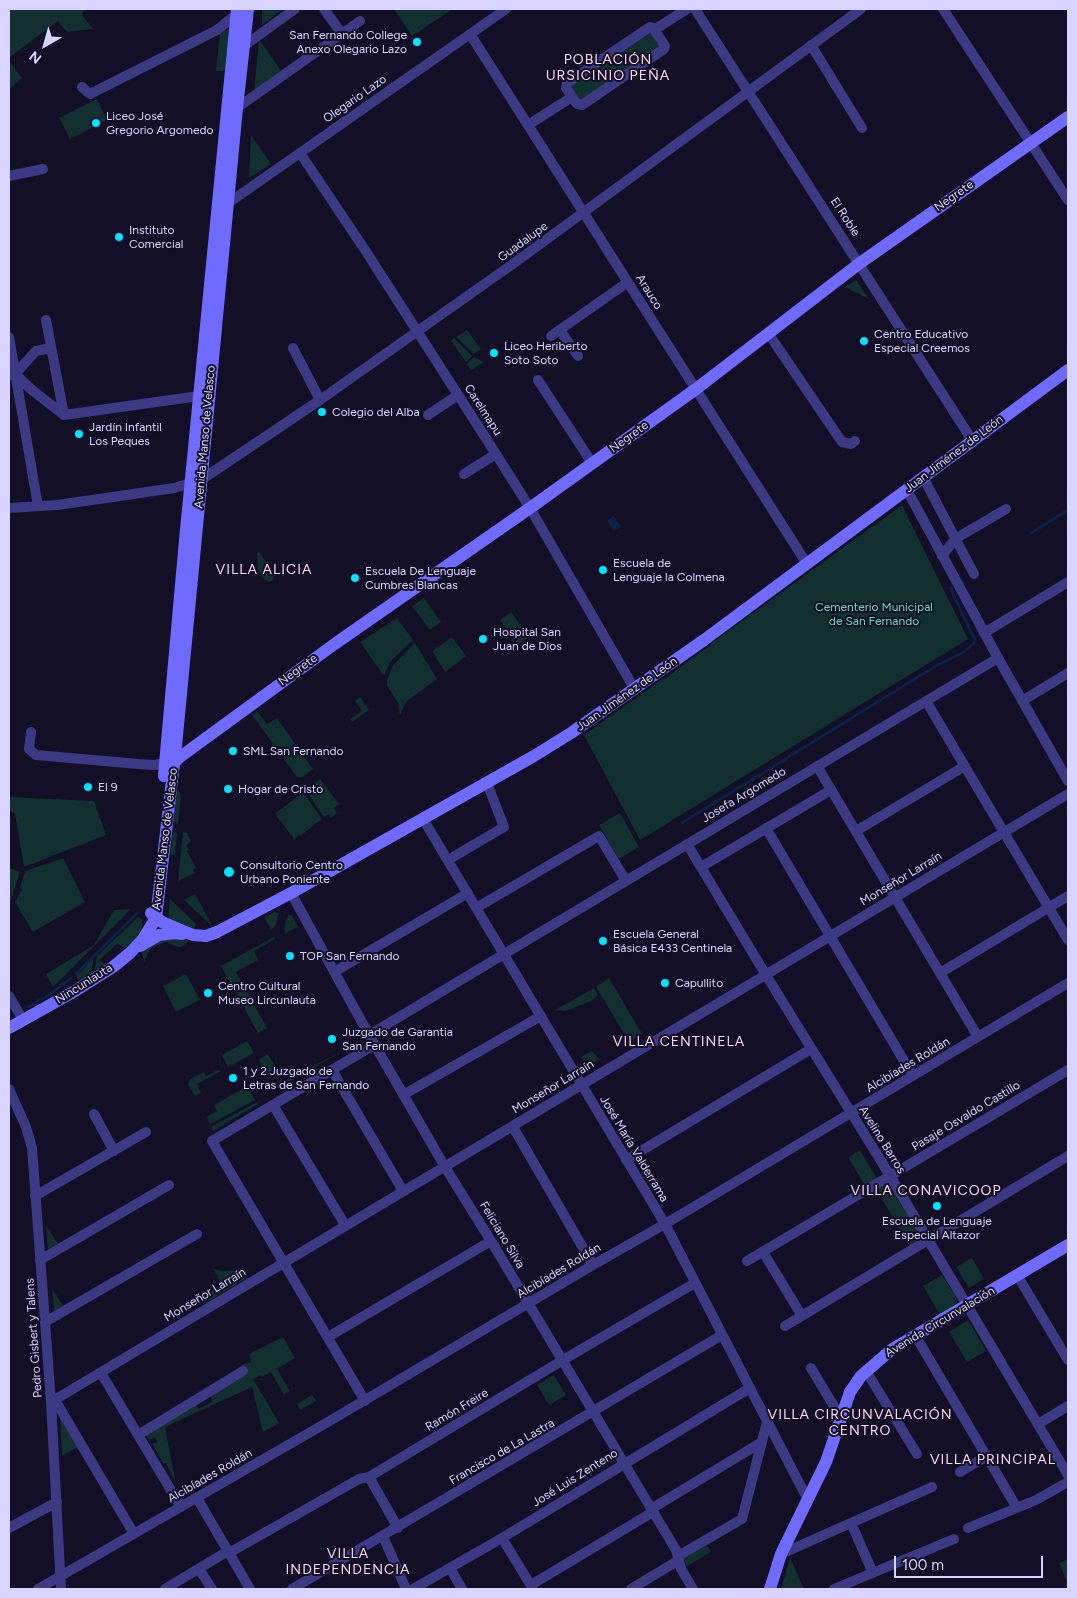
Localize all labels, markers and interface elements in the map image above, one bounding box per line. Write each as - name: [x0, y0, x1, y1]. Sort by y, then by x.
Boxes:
- north arrow: [20, 20, 70, 70]
- place label: San Fernando College Anexo Olegario Lazo: [289, 28, 407, 56]
- marker: San Fernando College Anexo Olegario Lazo: [411, 36, 423, 48]
- text: N: [26, 47, 45, 67]
- district label: POBLACIÓN URSICINIO PEÑA: [544, 52, 672, 84]
- street label: Olegario Lazo: [321, 72, 389, 126]
- place label: Liceo José Gregorio Argomedo: [106, 109, 213, 137]
- marker: Liceo José Gregorio Argomedo: [90, 117, 102, 129]
- street label: Negrete: [932, 177, 976, 215]
- street label: El Roble: [827, 195, 863, 239]
- street label: Guadalupe: [495, 219, 551, 265]
- place label: Instituto Comercial: [129, 223, 183, 251]
- marker: Instituto Comercial: [113, 231, 125, 243]
- street label: Arauco: [633, 272, 665, 312]
- place label: Centro Educativo Especial Creemos: [874, 327, 970, 355]
- marker: Centro Educativo Especial Creemos: [858, 335, 870, 347]
- place label: Liceo Heriberto Soto Soto: [504, 339, 588, 367]
- marker: Liceo Heriberto Soto Soto: [488, 347, 500, 359]
- street label: Avenida Manso de Velasco: [192, 365, 218, 509]
- street label: Carelmapu: [461, 382, 505, 438]
- place label: Colegio del Alba: [332, 405, 420, 419]
- marker: Colegio del Alba: [316, 406, 328, 418]
- street label: Juan Jiménez de León: [902, 412, 1006, 496]
- street label: Negrete: [607, 418, 651, 456]
- place label: Jardín Infantil Los Peques: [89, 420, 162, 448]
- marker: Jardín Infantil Los Peques: [73, 428, 85, 440]
- place label: Escuela de Lenguaje la Colmena: [613, 556, 725, 584]
- district label: VILLA ALICIA: [214, 562, 314, 578]
- place label: Escuela De Lenguaje Cumbres Blancas: [365, 564, 476, 592]
- marker: Escuela de Lenguaje la Colmena: [597, 564, 609, 576]
- marker: Escuela De Lenguaje Cumbres Blancas: [349, 572, 361, 584]
- park label: Cementerio Municipal de San Fernando: [815, 600, 933, 628]
- place label: Hospital San Juan de Dios: [493, 625, 562, 653]
- marker: Hospital San Juan de Dios: [477, 633, 489, 645]
- street label: Negrete: [276, 651, 320, 689]
- street label: Juan Jiménez de León: [574, 654, 680, 734]
- place label: SML San Fernando: [243, 744, 343, 758]
- marker: SML San Fernando: [227, 745, 239, 757]
- street label: Josefa Argomedo: [699, 764, 789, 826]
- street label: Avenida Manso de Velasco: [149, 767, 181, 911]
- place label: El 9: [98, 780, 117, 794]
- marker: El 9: [82, 781, 94, 793]
- place label: Hogar de Cristo: [238, 782, 323, 796]
- marker: Hogar de Cristo: [222, 783, 234, 795]
- street label: Monseñor Larraín: [858, 849, 944, 909]
- place label: Consultorio Centro Urbano Poniente: [240, 858, 343, 886]
- marker: Consultorio Centro Urbano Poniente: [222, 865, 236, 879]
- place label: Escuela General Básica E433 Centinela: [613, 927, 732, 955]
- marker: Escuela General Básica E433 Centinela: [597, 935, 609, 947]
- place label: TOP San Fernando: [300, 949, 400, 963]
- marker: TOP San Fernando: [284, 950, 296, 962]
- street label: Nincunlauta: [53, 961, 115, 1007]
- place label: Capullito: [675, 976, 723, 990]
- marker: Capullito: [659, 977, 671, 989]
- place label: Centro Cultural Museo Lircunlauta: [218, 979, 316, 1007]
- marker: Centro Cultural Museo Lircunlauta: [202, 987, 214, 999]
- place label: Juzgado de Garantia San Fernando: [342, 1025, 453, 1053]
- marker: Juzgado de Garantia San Fernando: [326, 1033, 338, 1045]
- district label: VILLA CENTINELA: [611, 1034, 747, 1050]
- street label: Alcibíades Roldán: [864, 1034, 952, 1096]
- street label: Monseñor Larraín: [510, 1057, 596, 1117]
- place label: 1 y 2 Juzgado de Letras de San Fernando: [243, 1064, 369, 1092]
- marker: 1 y 2 Juzgado de Letras de San Fernando: [227, 1072, 239, 1084]
- street label: Pasaje Osvaldo Castillo: [909, 1078, 1023, 1154]
- street label: José María Valderrama: [597, 1093, 671, 1205]
- street label: Avelino Barros: [856, 1104, 908, 1176]
- district label: VILLA CONAVICOOP: [848, 1183, 1004, 1199]
- street label: Feliciano Silva: [476, 1199, 528, 1271]
- marker: Escuela de Lenguaje Especial Altazor: [931, 1200, 943, 1212]
- place label: Escuela de Lenguaje Especial Altazor: [882, 1214, 992, 1242]
- street label: Alcibíades Roldán: [515, 1240, 603, 1302]
- street label: Monseñor Larraín: [162, 1265, 248, 1325]
- street label: Pedro Gisbert y Talens: [23, 1278, 45, 1398]
- street label: Avenida Circunvalación: [883, 1284, 997, 1360]
- street label: Ramón Freire: [423, 1386, 491, 1434]
- district label: VILLA CIRCUNVALACIÓN CENTRO: [765, 1407, 955, 1440]
- street label: Francisco de La Lastra: [447, 1416, 557, 1488]
- street label: Alcibíades Roldán: [165, 1446, 255, 1506]
- street label: José Luis Zenteno: [530, 1446, 620, 1510]
- district label: VILLA PRINCIPAL: [928, 1452, 1058, 1468]
- district label: VILLA INDEPENDENCIA: [284, 1546, 412, 1578]
- scale bar: [897, 1546, 1046, 1578]
- text: 100 m: [902, 1556, 944, 1574]

